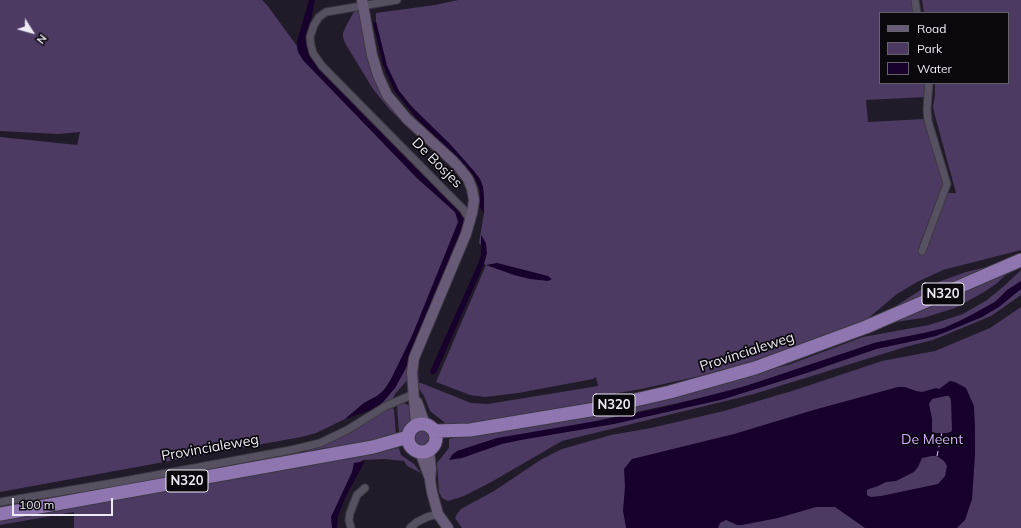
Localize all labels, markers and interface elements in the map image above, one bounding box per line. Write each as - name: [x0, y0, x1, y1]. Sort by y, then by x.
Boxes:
- north arrow: [12, 12, 52, 52]
- legend: [879, 12, 1009, 84]
- text: Road: [917, 21, 946, 36]
- text: N: [33, 32, 50, 47]
- text: Park: [917, 41, 942, 56]
- text: Water: [917, 61, 952, 76]
- street label: De Bosjes: [408, 134, 466, 192]
- road number: N320: [922, 283, 964, 305]
- street label: Provincialeweg: [698, 329, 796, 375]
- road number: N320: [593, 394, 635, 416]
- street label: Provincialeweg: [160, 431, 260, 465]
- park label: De Meent: [901, 432, 963, 448]
- road number: N320: [166, 470, 208, 492]
- scale bar: [14, 490, 115, 516]
- text: 100 m: [19, 497, 54, 512]

